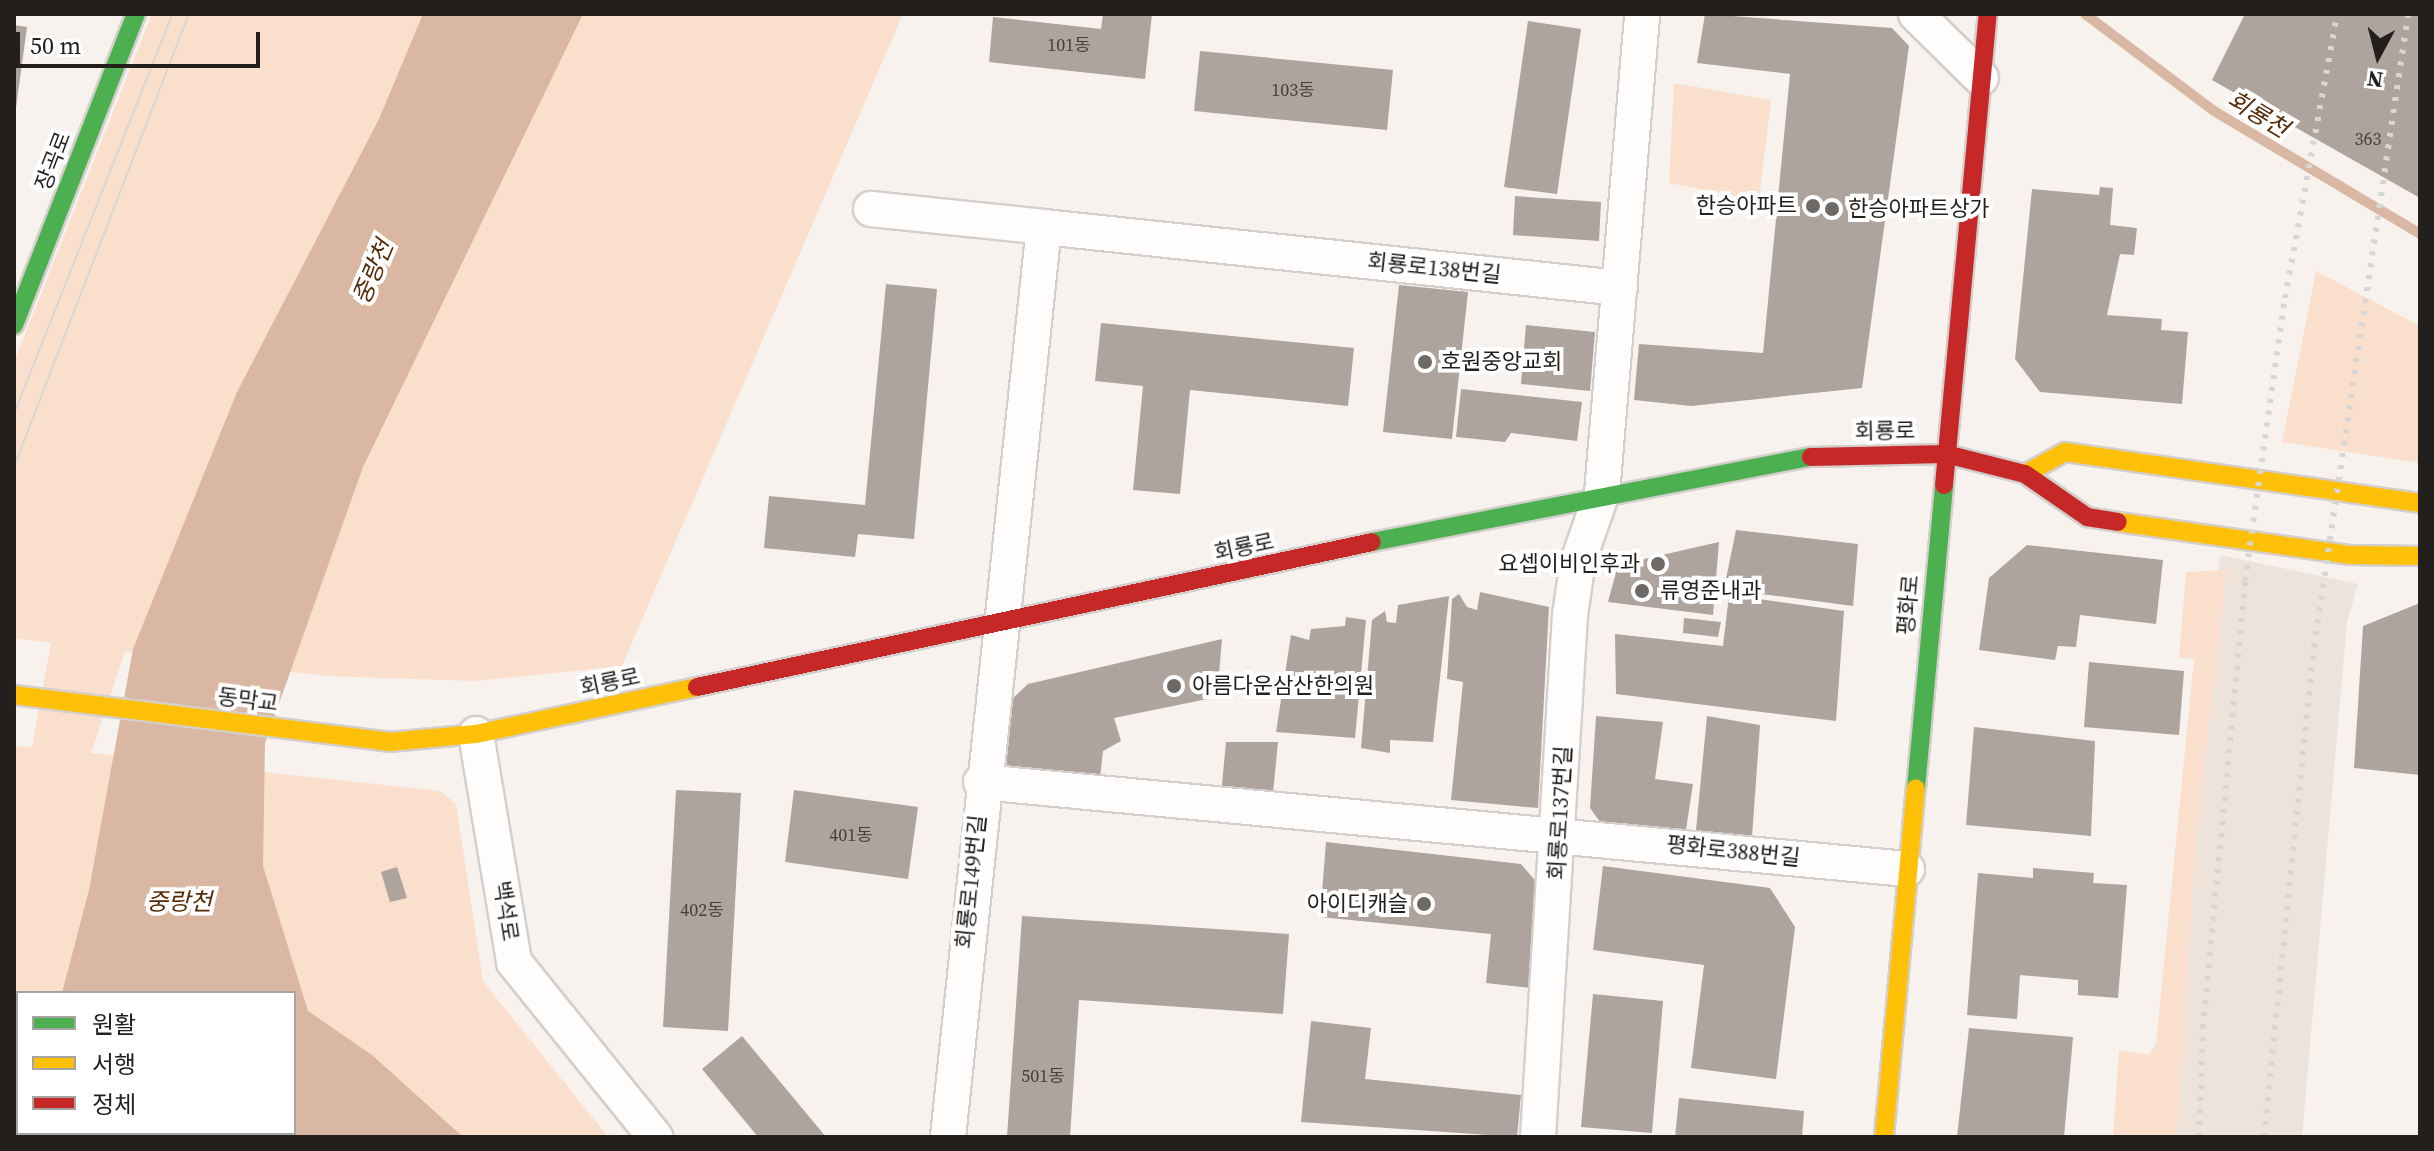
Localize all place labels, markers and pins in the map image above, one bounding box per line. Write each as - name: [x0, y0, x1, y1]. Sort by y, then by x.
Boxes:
- place label: 한승아파트: [1696, 193, 1797, 219]
- place label: 한승아파트상가: [1848, 196, 1990, 222]
- marker: 한승아파트: [1804, 197, 1822, 215]
- marker: 한승아파트상가: [1823, 200, 1841, 218]
- place label: 호원중앙교회: [1441, 349, 1562, 375]
- marker: 호원중앙교회: [1416, 353, 1434, 371]
- place label: 요셉이비인후과: [1498, 551, 1640, 577]
- marker: 요셉이비인후과: [1647, 553, 1669, 575]
- place label: 류영준내과: [1660, 578, 1761, 604]
- marker: 류영준내과: [1631, 580, 1653, 602]
- place label: 아름다운삼산한의원: [1192, 673, 1374, 699]
- marker: 아름다운삼산한의원: [1163, 675, 1185, 697]
- place label: 아이디캐슬: [1307, 891, 1408, 917]
- marker: 아이디캐슬: [1415, 895, 1433, 913]

